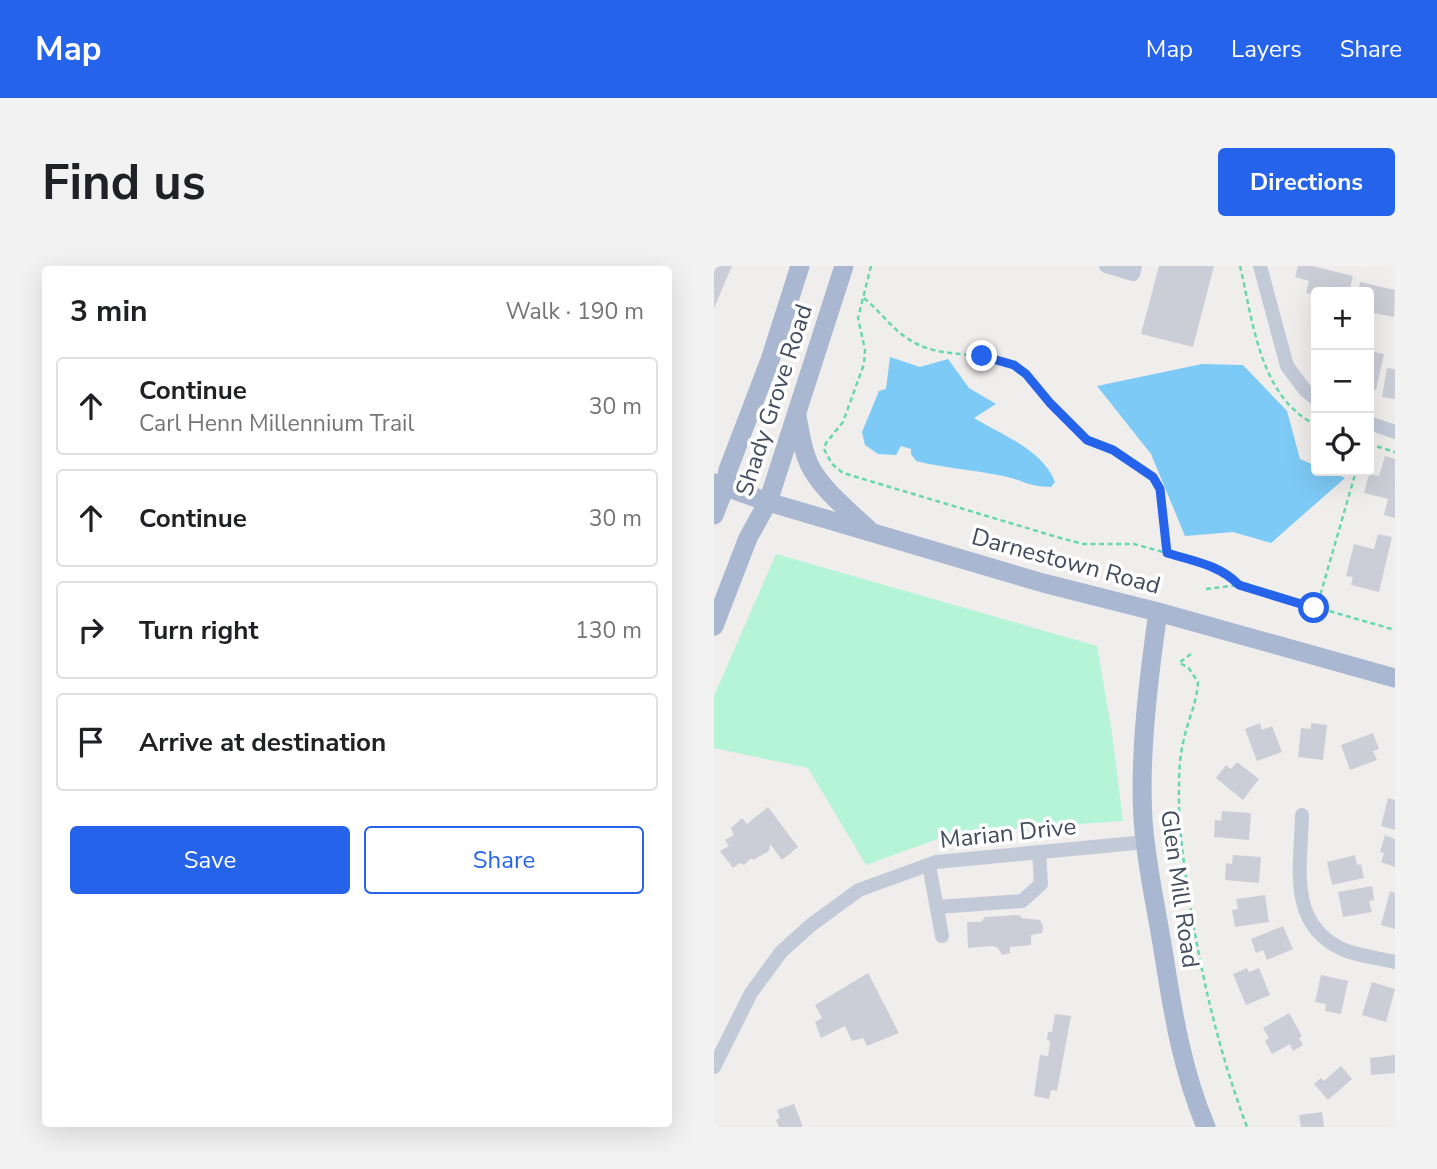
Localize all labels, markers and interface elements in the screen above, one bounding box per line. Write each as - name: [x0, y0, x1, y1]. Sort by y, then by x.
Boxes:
- text: Map: [35, 27, 102, 72]
- text: Map: [1146, 33, 1193, 65]
- text: Layers: [1231, 33, 1302, 65]
- text: Share: [1340, 33, 1402, 65]
- button: Directions: [1218, 148, 1395, 216]
- text: Find us: [42, 149, 206, 216]
- map controls: [1311, 287, 1374, 476]
- button: +: [1311, 287, 1374, 350]
- text: 3 min: [70, 291, 148, 332]
- text: Walk · 190 m: [505, 296, 644, 327]
- street label: Shady Grove Road: [728, 300, 820, 500]
- route end: [966, 340, 997, 371]
- button: −: [1311, 350, 1374, 413]
- text: Continue: [139, 373, 247, 408]
- icon: ahead: [72, 387, 110, 425]
- text: 30 m: [589, 391, 642, 422]
- text: Carl Henn Millennium Trail: [139, 408, 414, 439]
- button: locate: [1311, 413, 1374, 476]
- icon: ahead: [72, 499, 110, 537]
- text: Continue: [139, 501, 247, 536]
- text: 30 m: [589, 503, 642, 534]
- street label: Darnestown Road: [968, 520, 1164, 602]
- route start: [1298, 592, 1329, 623]
- icon: right: [72, 611, 110, 649]
- text: Turn right: [139, 613, 258, 648]
- text: 130 m: [575, 615, 642, 646]
- icon: arrive: [72, 723, 110, 761]
- text: Arrive at destination: [139, 725, 386, 760]
- street label: Glen Mill Road: [1153, 808, 1207, 970]
- street label: Marian Drive: [938, 810, 1078, 856]
- button: Save: [70, 826, 350, 894]
- button: Share: [364, 826, 644, 894]

